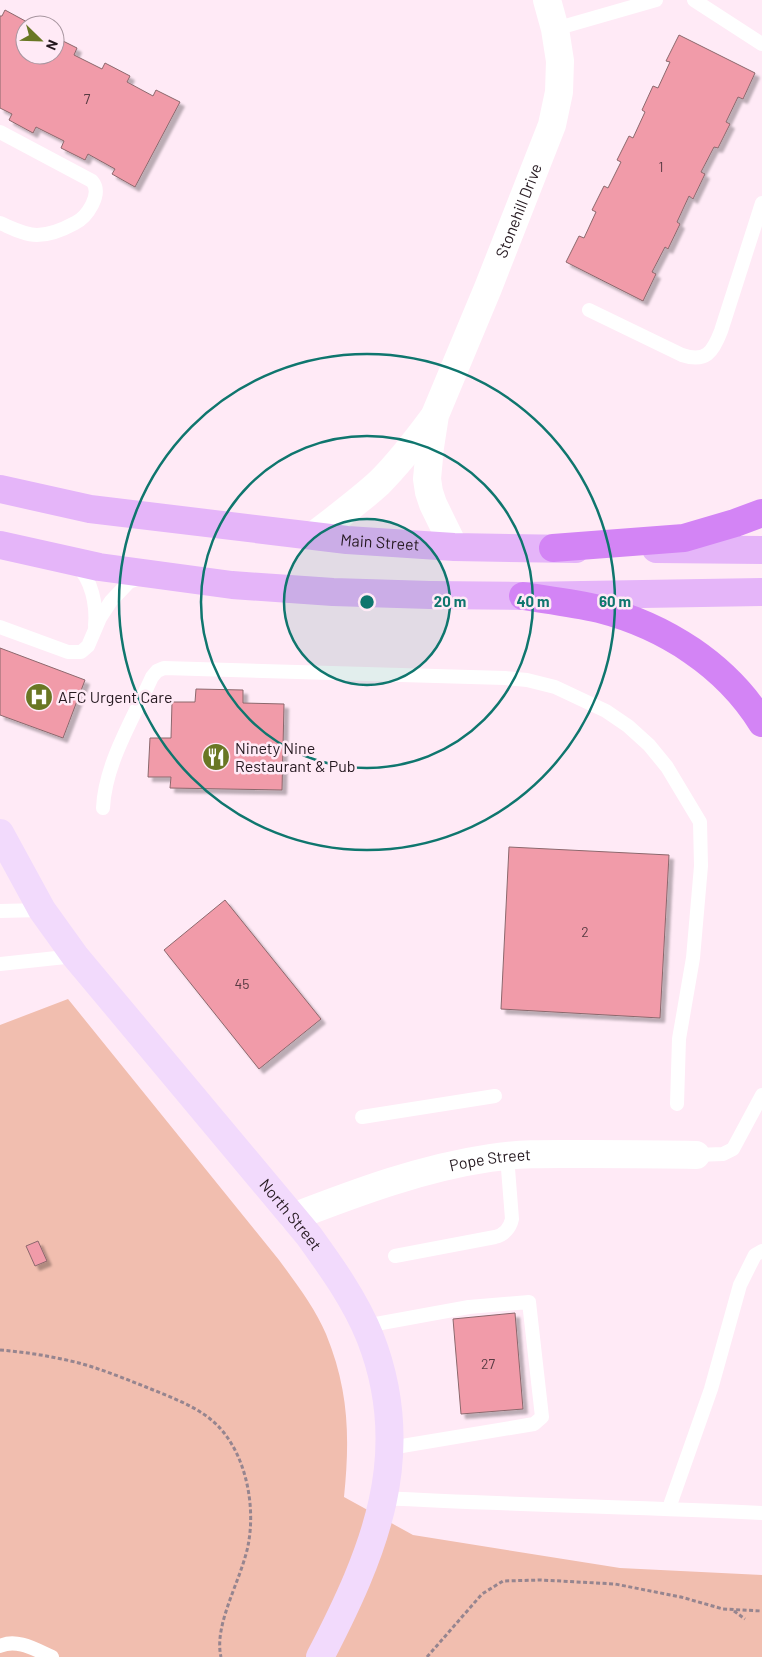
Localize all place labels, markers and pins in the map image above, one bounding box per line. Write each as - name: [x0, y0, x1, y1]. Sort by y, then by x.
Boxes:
- centre of rings: [358, 593, 376, 611]
- hospital icon: AFC Urgent Care: [24, 682, 54, 712]
- place label: AFC Urgent Care: [58, 687, 172, 706]
- place label: Ninety Nine Restaurant & Pub: [235, 738, 356, 775]
- restaurant icon: Ninety Nine Restaurant & Pub: [201, 742, 231, 772]

